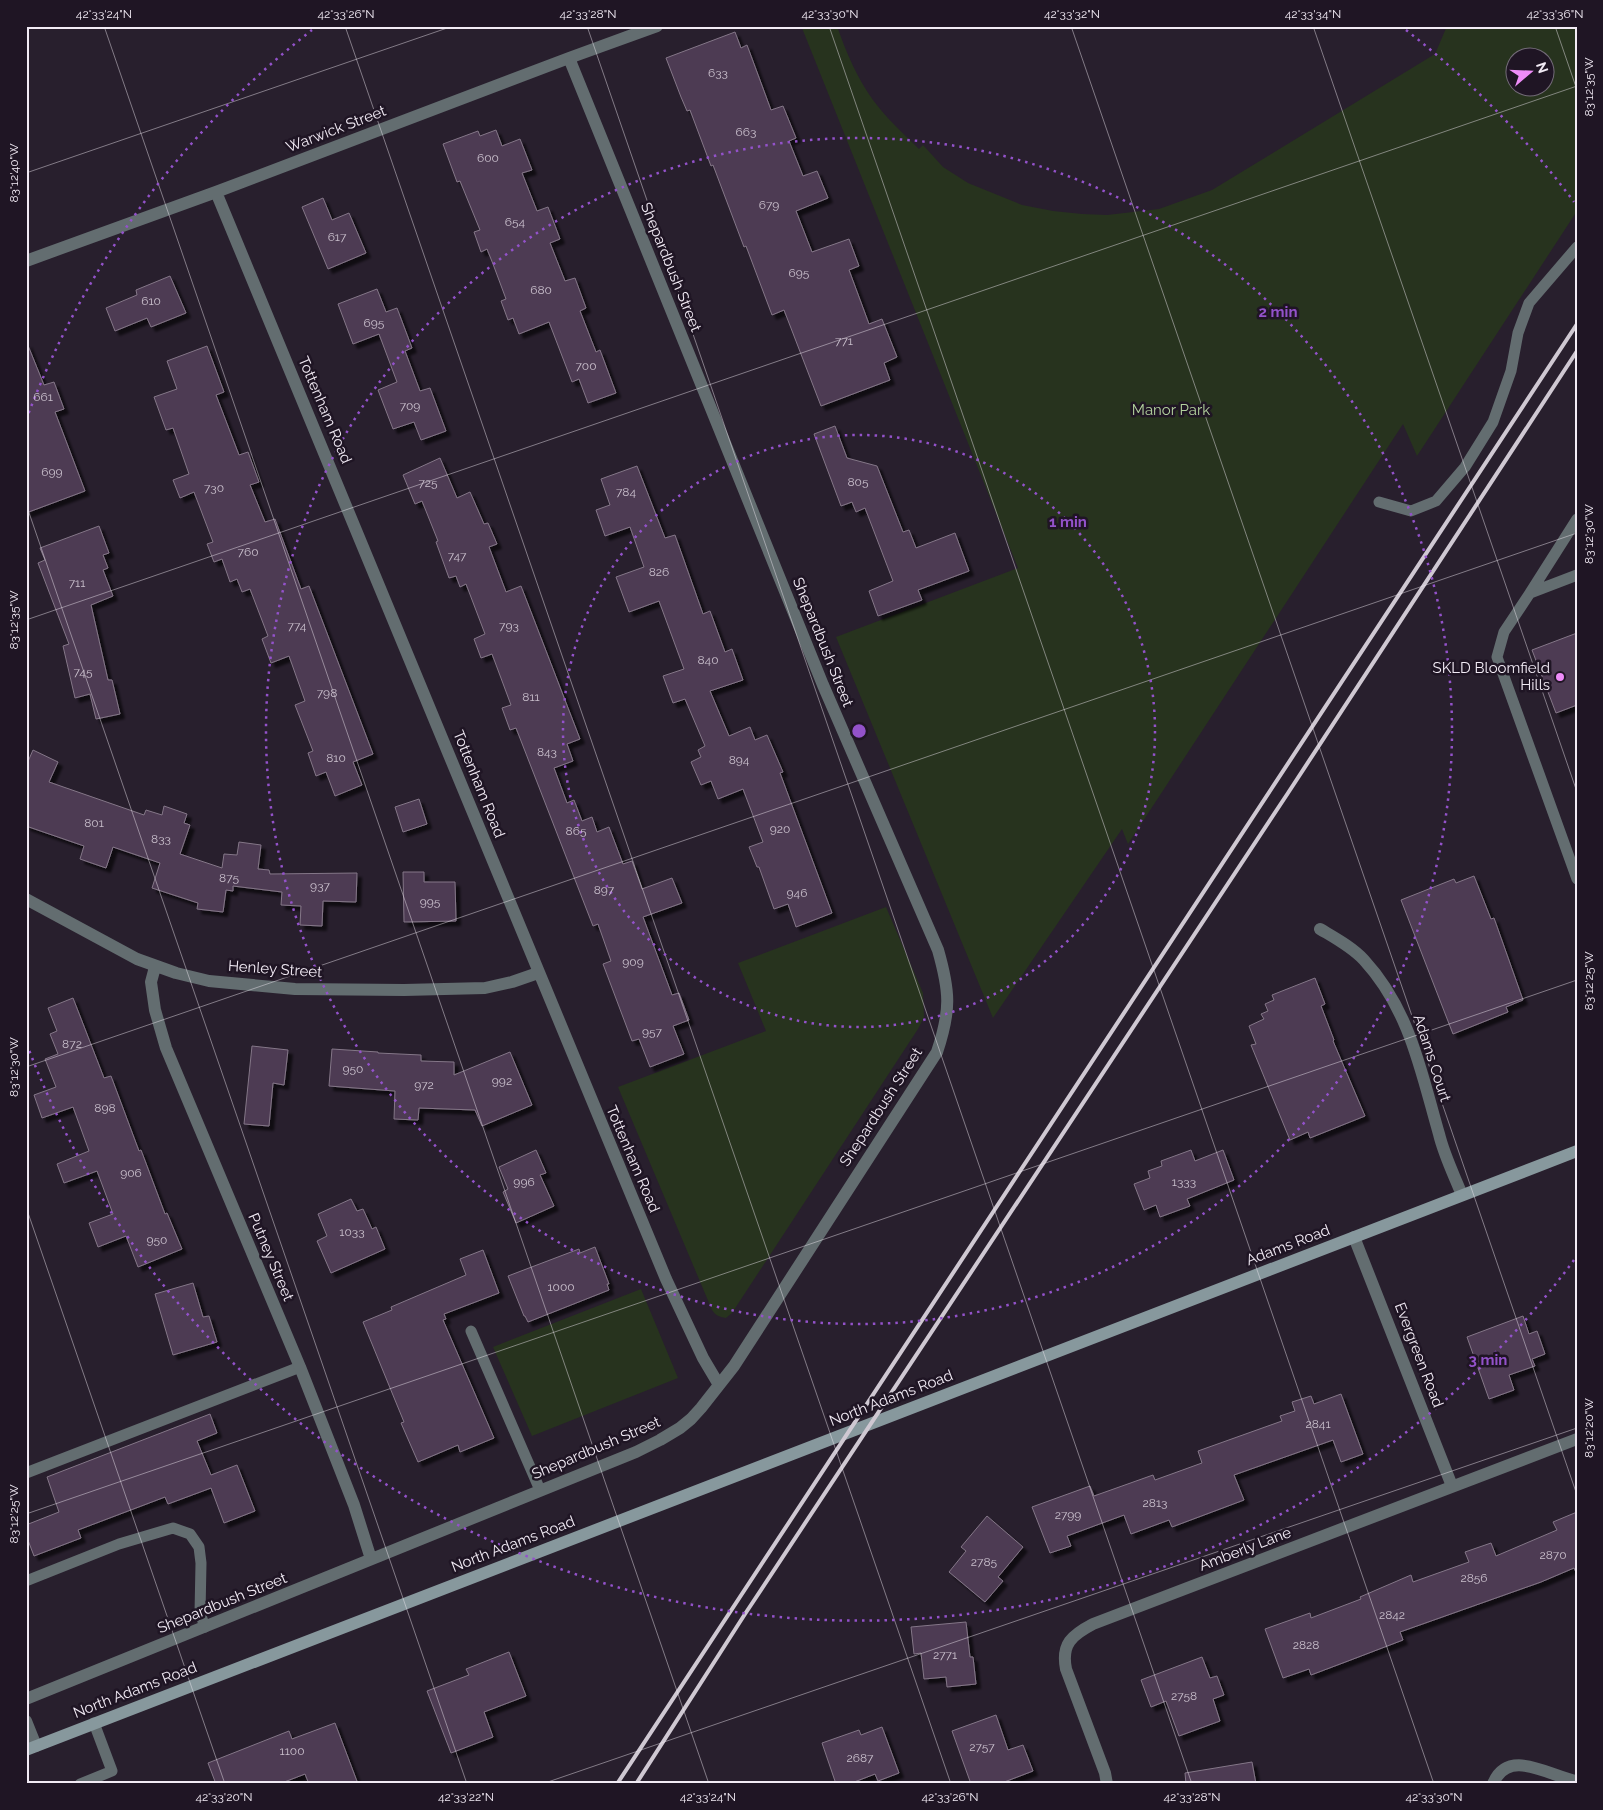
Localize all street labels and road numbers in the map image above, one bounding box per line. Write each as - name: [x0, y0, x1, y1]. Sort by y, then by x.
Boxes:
- street label: Warwick Street: [284, 102, 388, 156]
- street label: Shepardbush Street: [637, 200, 705, 334]
- street label: Tottenham Road: [294, 354, 356, 466]
- street label: Shepardbush Street: [789, 575, 857, 709]
- street label: Tottenham Road: [449, 728, 509, 840]
- street label: Henley Street: [227, 957, 323, 981]
- street label: Adams Court: [1409, 1012, 1455, 1104]
- street label: Shepardbush Street: [836, 1044, 926, 1170]
- street label: Tottenham Road: [602, 1103, 664, 1215]
- street label: Putney Street: [244, 1210, 298, 1304]
- street label: Adams Road: [1244, 1221, 1332, 1269]
- street label: Evergreen Road: [1391, 1300, 1447, 1410]
- street label: North Adams Road: [827, 1366, 955, 1430]
- street label: Shepardbush Street: [529, 1413, 663, 1483]
- street label: North Adams Road: [449, 1512, 577, 1576]
- street label: Amberly Lane: [1196, 1523, 1294, 1575]
- street label: Shepardbush Street: [155, 1569, 289, 1637]
- street label: North Adams Road: [71, 1658, 199, 1722]

